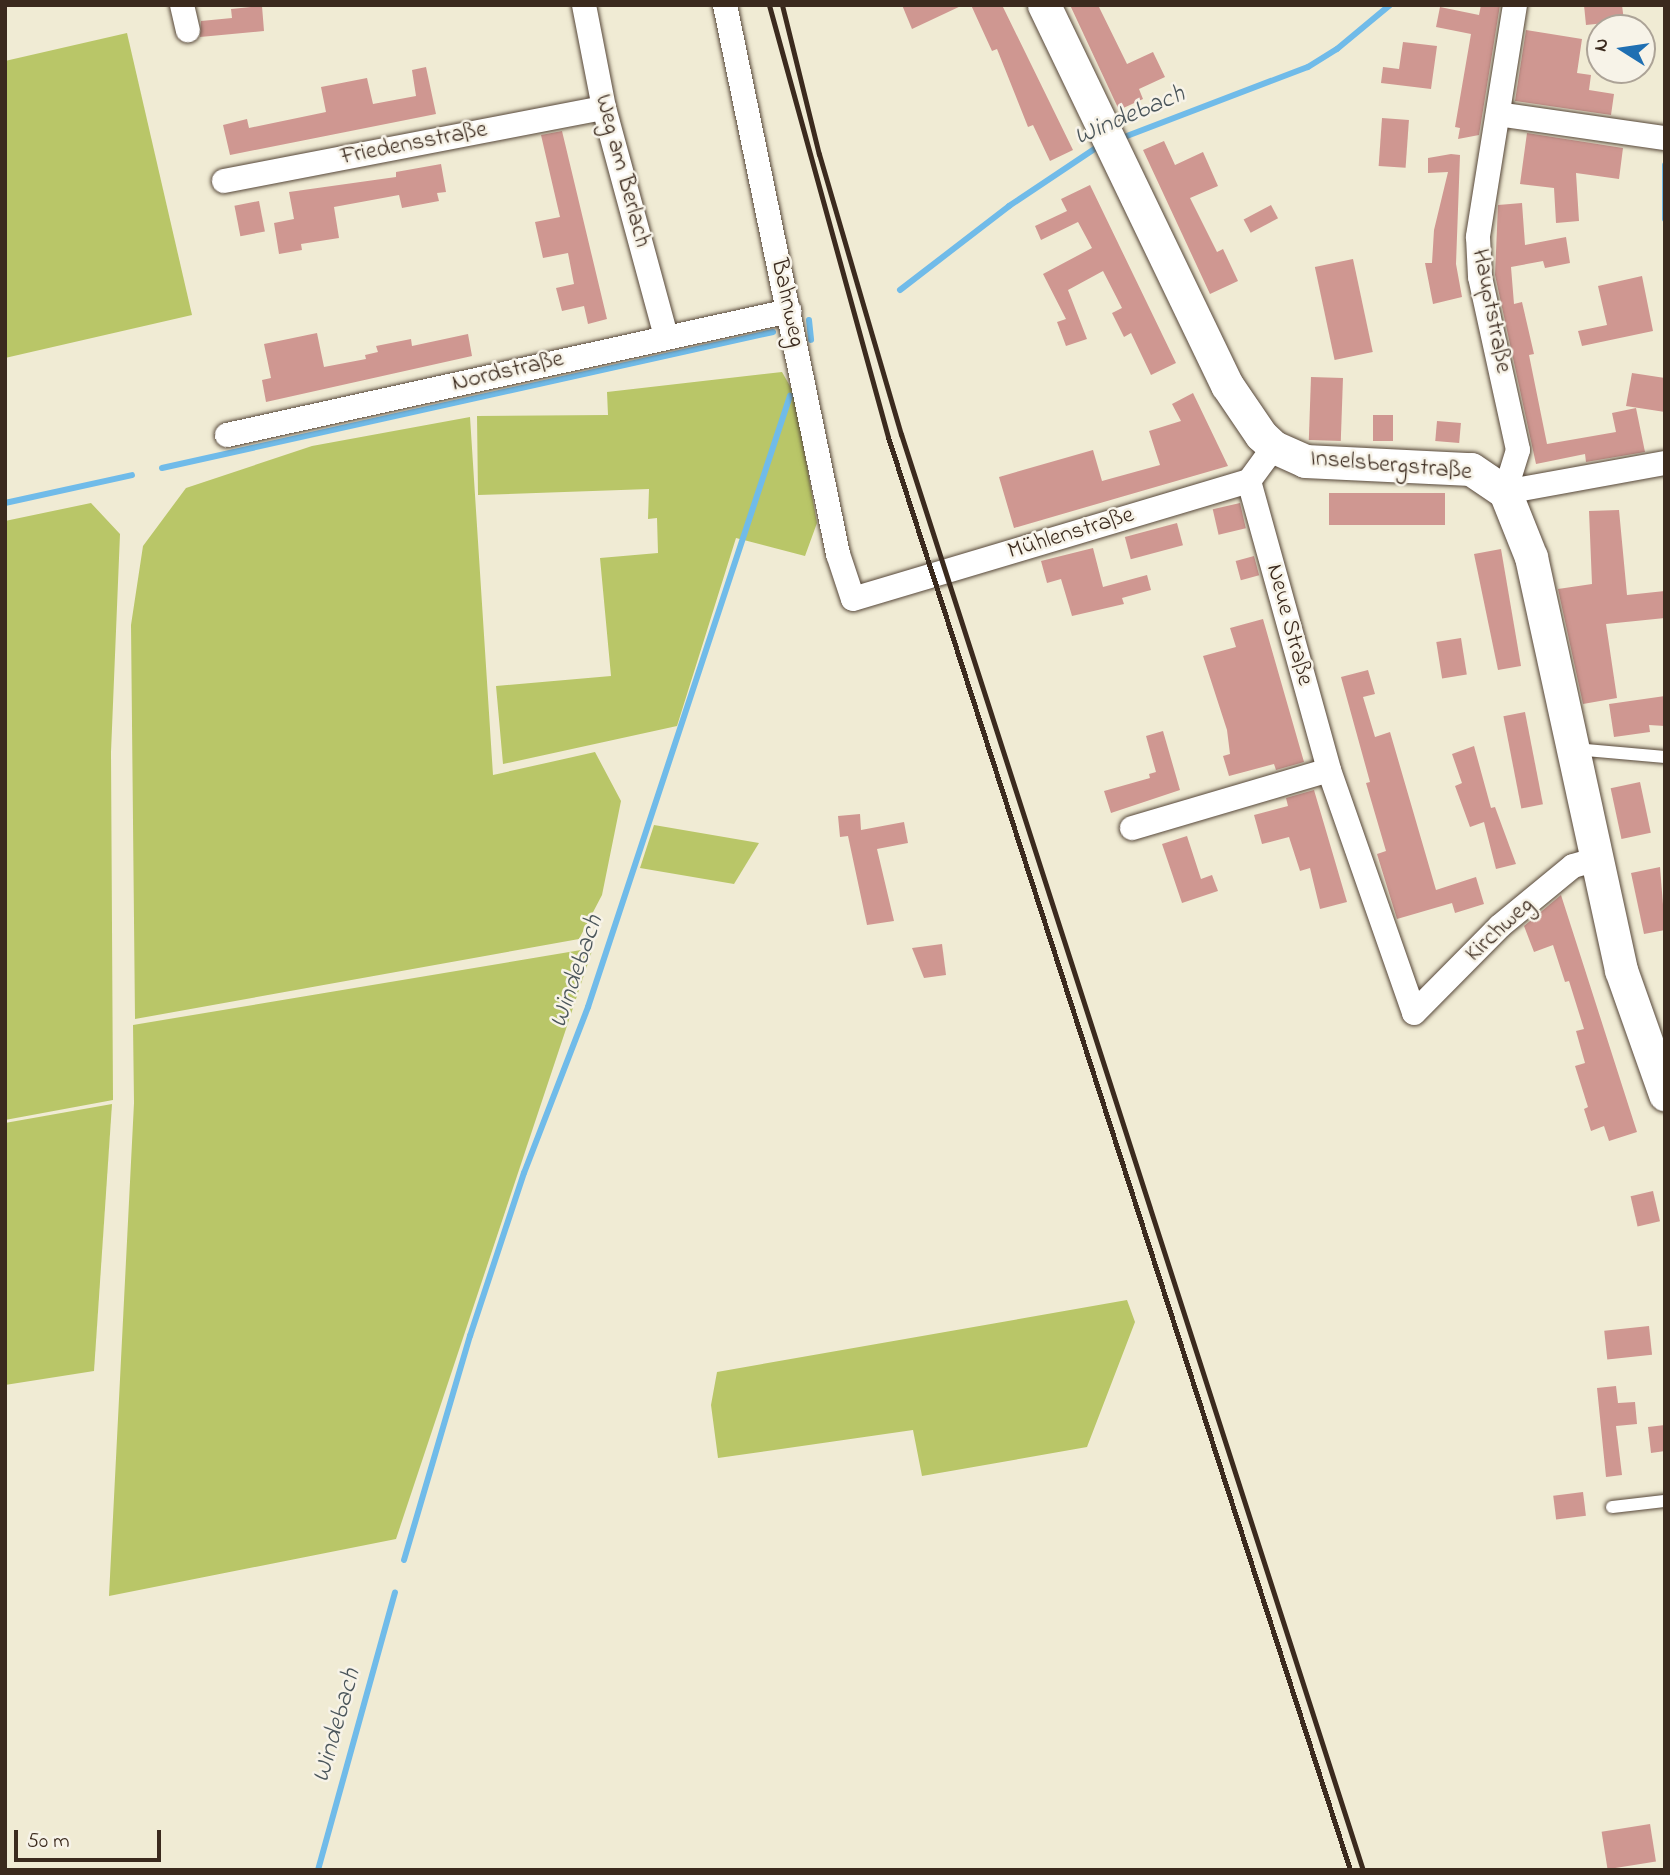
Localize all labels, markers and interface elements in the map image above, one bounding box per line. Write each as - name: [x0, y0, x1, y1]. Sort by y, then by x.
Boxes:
- north arrow: [1586, 14, 1656, 84]
- text: N: [1587, 36, 1616, 54]
- water label: Windebach: [1070, 80, 1190, 154]
- street label: Weg am Berlach: [588, 91, 656, 251]
- street label: Friedensstraße: [338, 116, 490, 172]
- street label: Hauptstraße: [1465, 247, 1517, 375]
- street label: Bahnweg: [764, 256, 810, 350]
- street label: Nordstraße: [449, 345, 567, 399]
- street label: Inselsbergstraße: [1309, 445, 1473, 487]
- street label: Mühlenstraße: [1005, 501, 1137, 567]
- street label: Neue Straße: [1259, 561, 1319, 689]
- street label: Kirchweg: [1460, 891, 1540, 969]
- water label: Windebach: [544, 912, 612, 1032]
- water label: Windebach: [307, 1666, 369, 1786]
- scale bar: [18, 1815, 164, 1859]
- text: 50 m: [27, 1827, 70, 1857]

